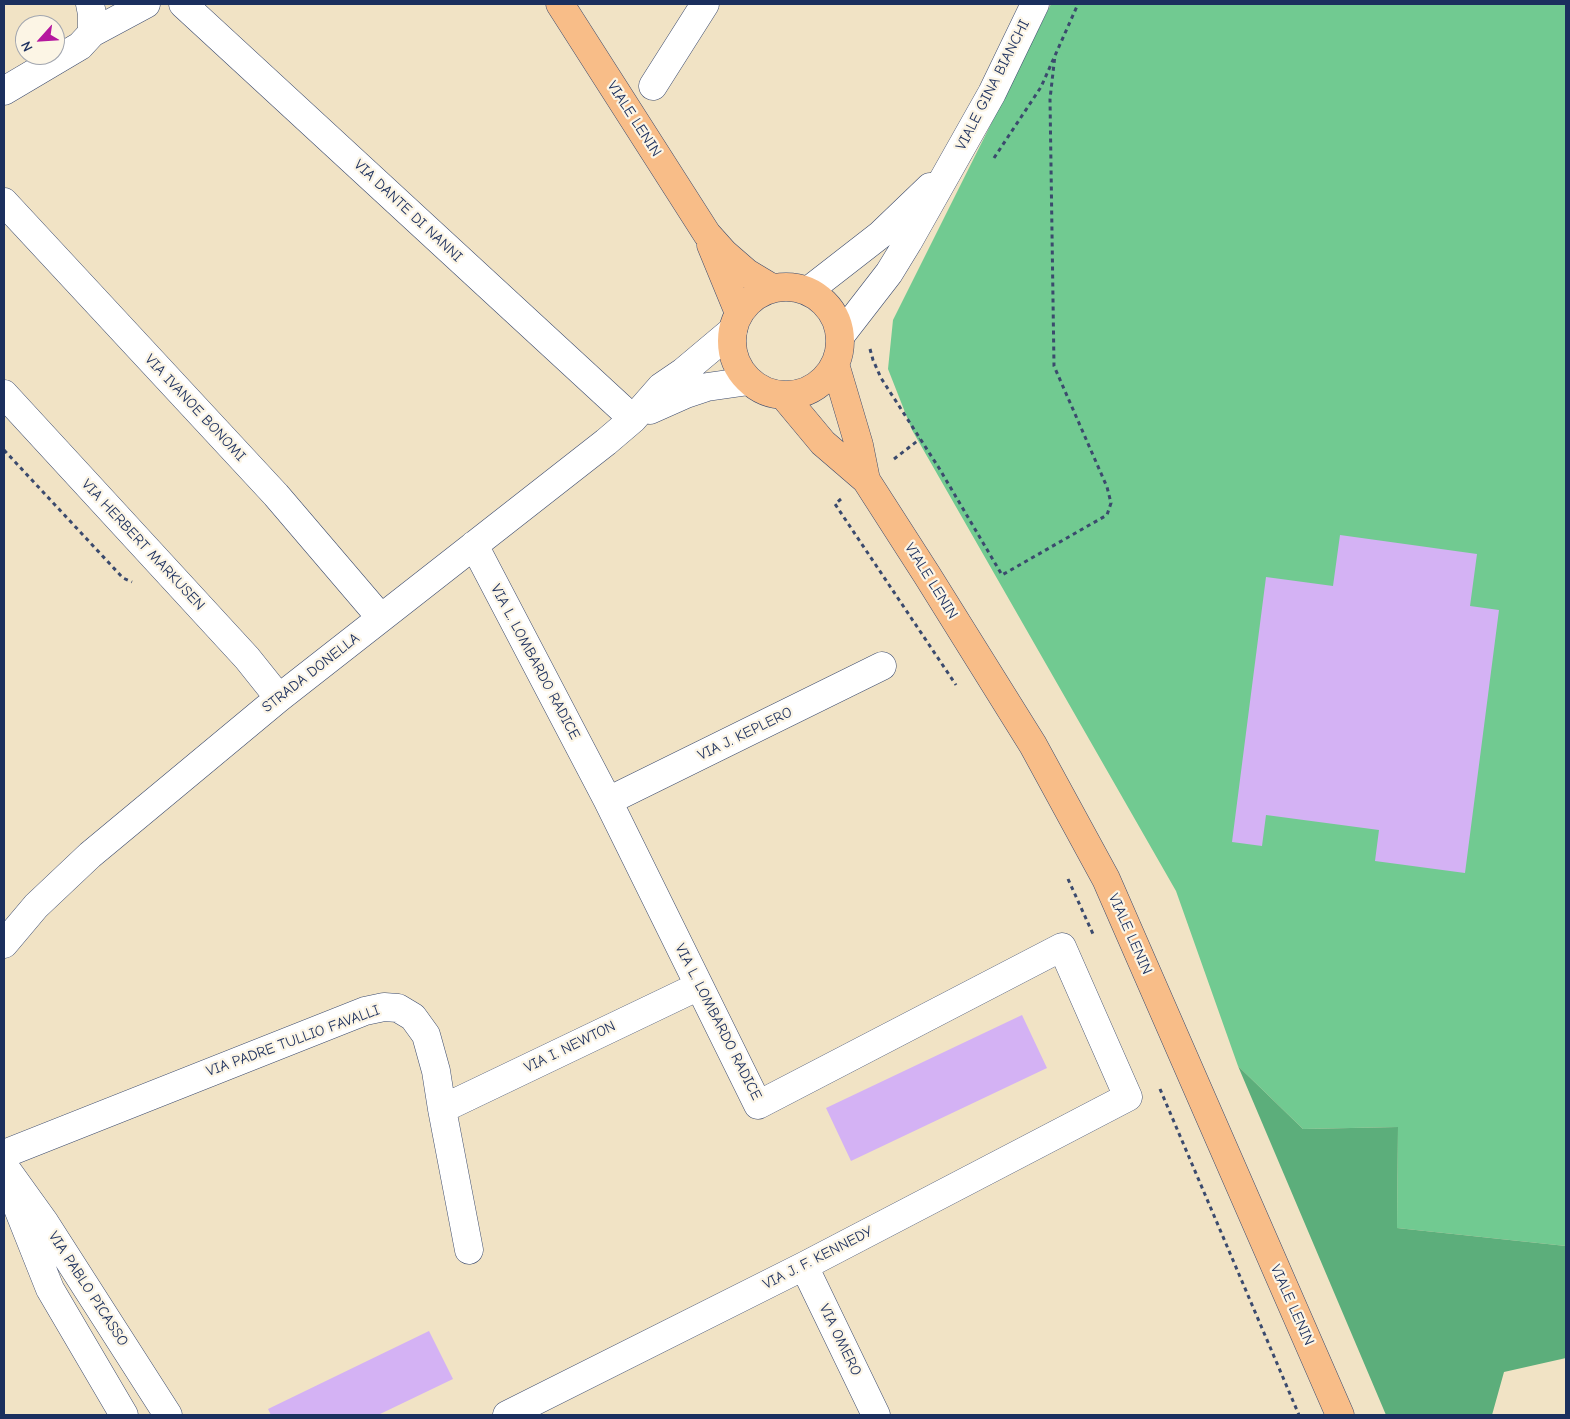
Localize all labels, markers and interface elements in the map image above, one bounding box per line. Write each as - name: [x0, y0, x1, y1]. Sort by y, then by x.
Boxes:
- north arrow: [15, 15, 65, 65]
- street label: VIALE GINA BIANCHI: [952, 17, 1034, 153]
- text: N: [17, 39, 37, 54]
- street label: VIALE LENIN: [603, 78, 665, 160]
- street label: VIA DANTE DI NANNI: [350, 156, 466, 266]
- street label: VIA IVANOE BONOMI: [141, 351, 249, 465]
- street label: VIA HERBERT MARKUSEN: [77, 476, 209, 614]
- street label: VIALE LENIN: [900, 540, 962, 622]
- street label: VIA L. LOMBARDO RADICE: [486, 581, 584, 743]
- street label: STRADA DONELLA: [259, 629, 363, 717]
- street label: VIA J. KEPLERO: [695, 703, 795, 765]
- street label: VIALE LENIN: [1104, 891, 1156, 977]
- street label: VIA L. LOMBARDO RADICE: [671, 941, 765, 1103]
- street label: VIA PADRE TULLIO FAVALLI: [204, 1001, 382, 1081]
- street label: VIA I. NEWTON: [521, 1017, 619, 1077]
- street label: VIA J. F. KENNEDY: [760, 1222, 876, 1294]
- street label: VIA PABLO PICASSO: [44, 1228, 132, 1350]
- street label: VIALE LENIN: [1266, 1262, 1318, 1348]
- street label: VIA OMERO: [815, 1301, 865, 1379]

